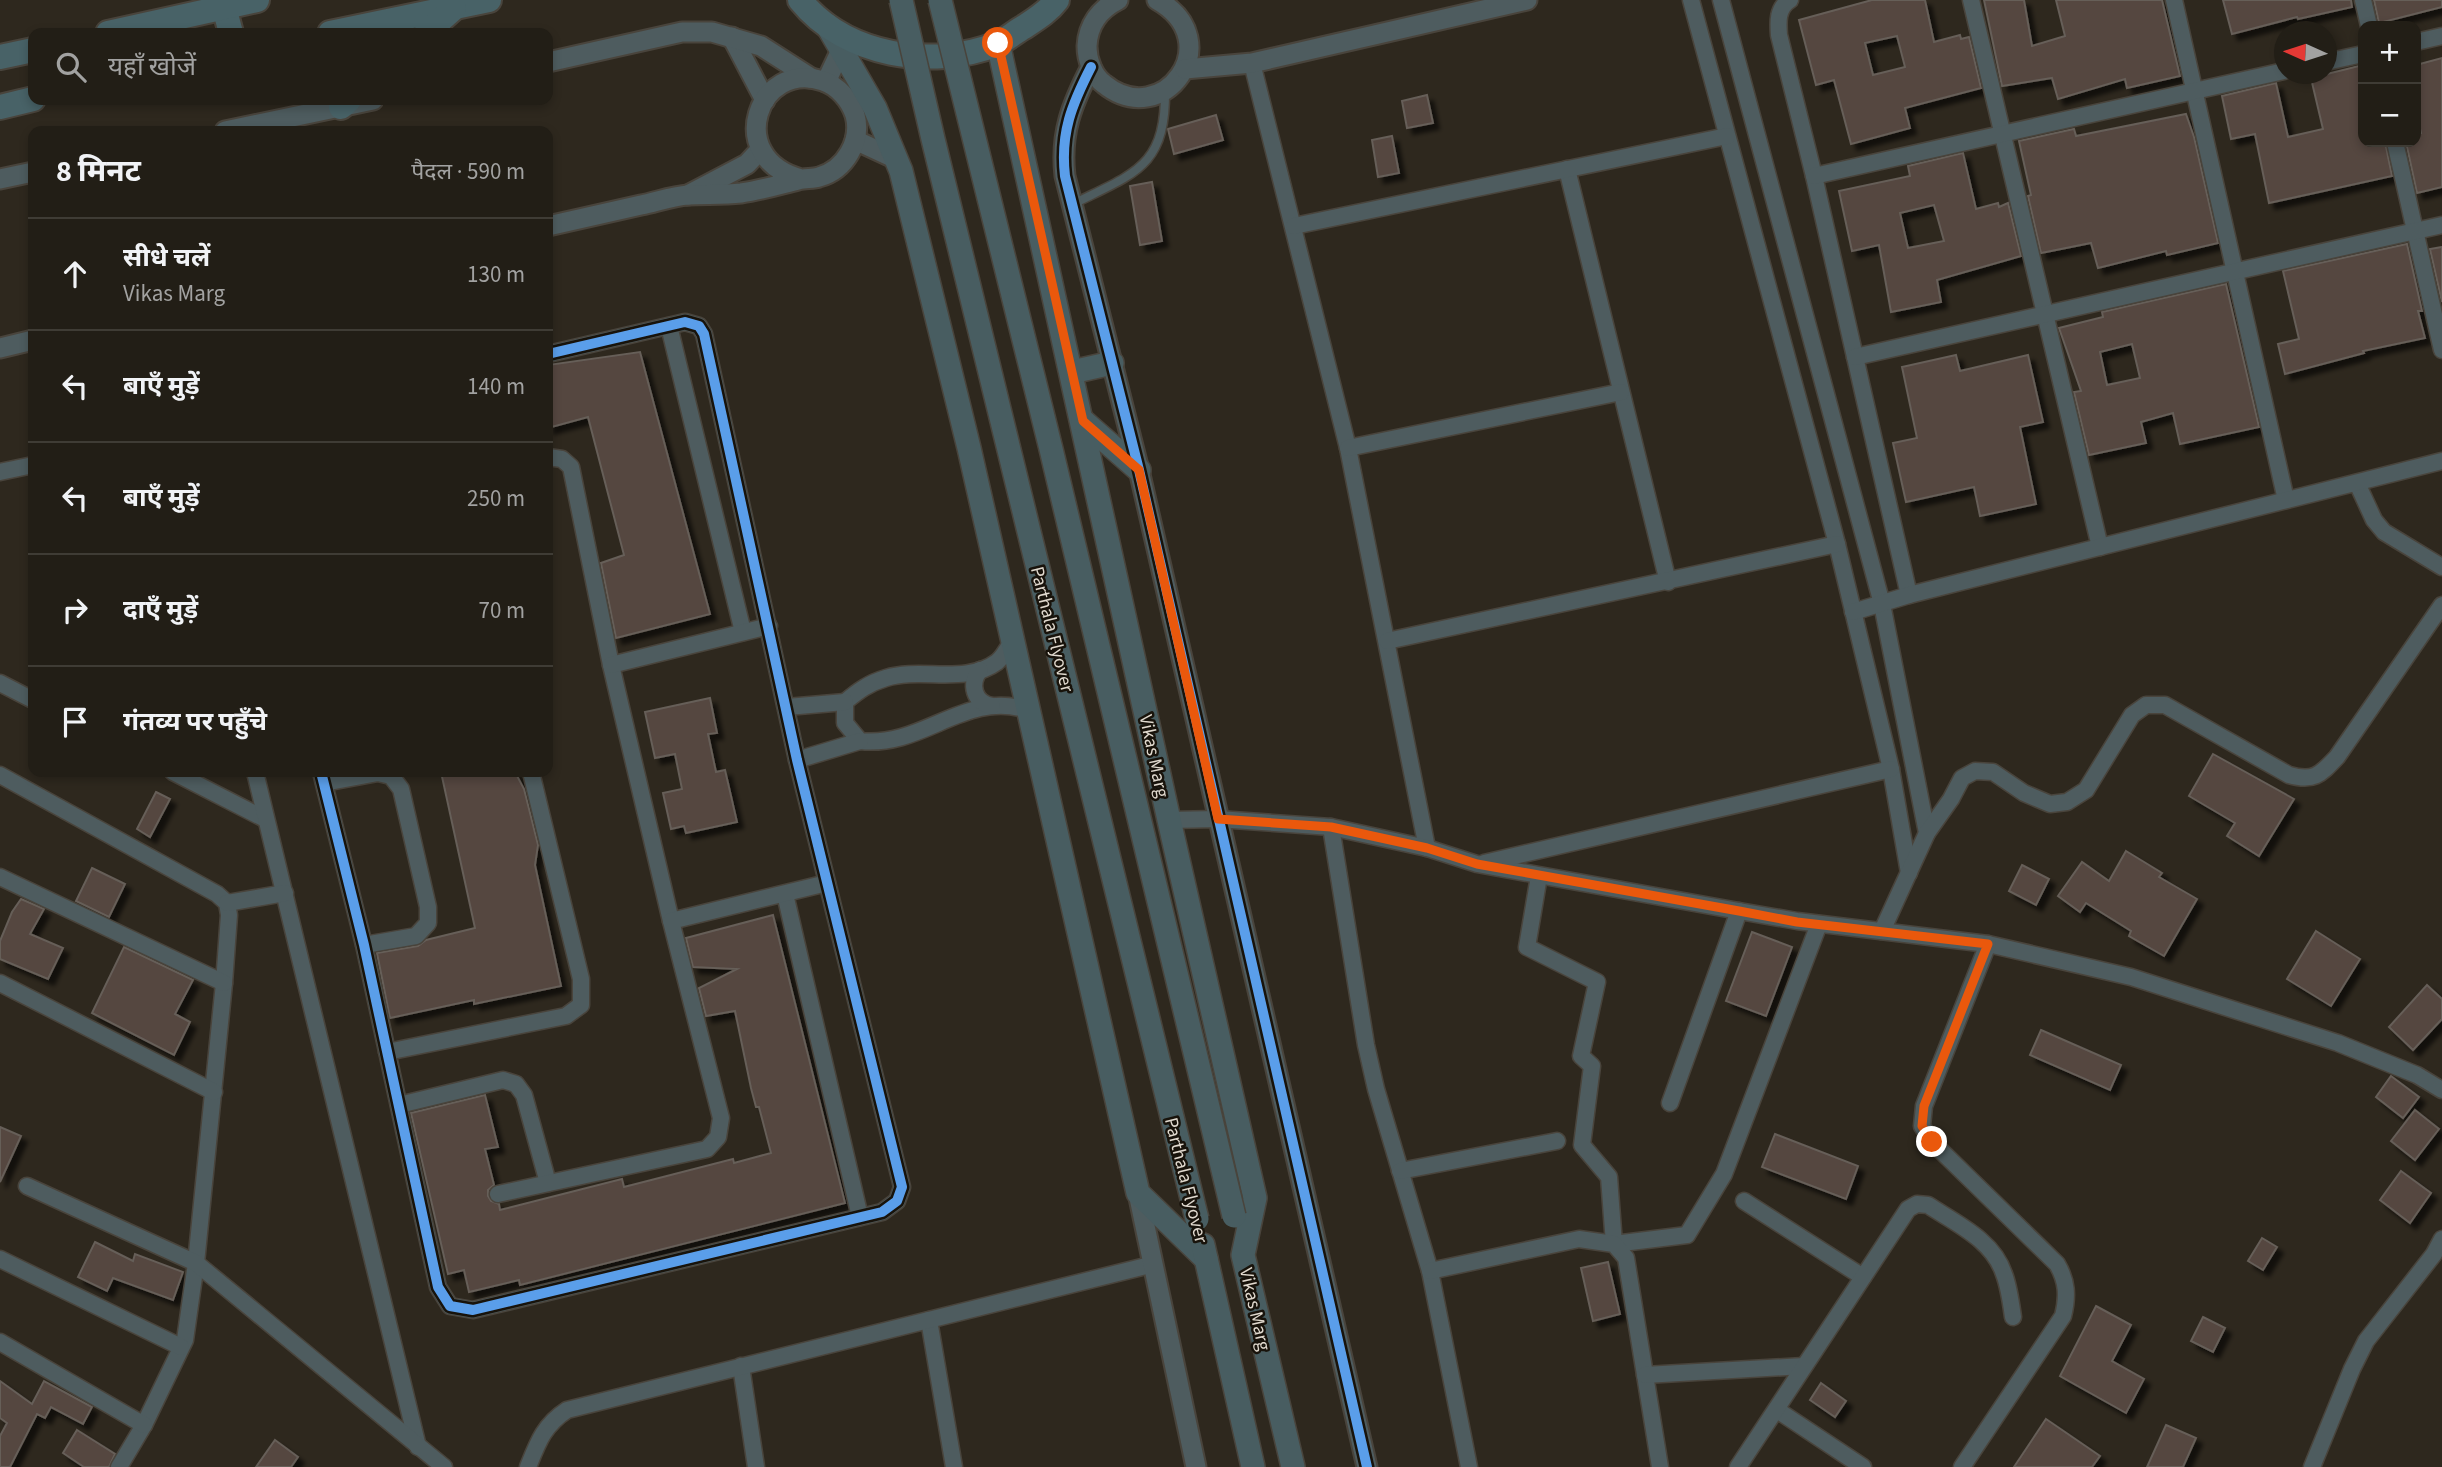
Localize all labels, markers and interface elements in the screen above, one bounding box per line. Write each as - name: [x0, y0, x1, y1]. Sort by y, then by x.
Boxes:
- north arrow: [2274, 21, 2337, 84]
- map controls: [2358, 21, 2421, 147]
- button: +: [2358, 21, 2421, 84]
- route start: [982, 27, 1013, 58]
- search box: [28, 28, 553, 105]
- icon: search: [52, 48, 90, 86]
- text: यहाँ खोजें: [108, 48, 196, 85]
- button: −: [2358, 84, 2421, 147]
- text: 8 मिनट: [56, 150, 141, 193]
- text: पैदल · 590 m: [411, 155, 525, 188]
- text: सीधे चलें: [123, 239, 210, 276]
- icon: ahead: [56, 255, 94, 293]
- text: 130 m: [467, 258, 525, 291]
- text: Vikas Marg: [123, 277, 225, 310]
- icon: left: [56, 367, 94, 405]
- text: बाएँ मुड़ें: [123, 367, 200, 404]
- text: 140 m: [467, 370, 525, 403]
- icon: left: [56, 479, 94, 517]
- text: बाएँ मुड़ें: [123, 479, 200, 516]
- text: 250 m: [467, 482, 525, 515]
- street label: Parthala Flyover: [1023, 564, 1080, 695]
- icon: right: [56, 591, 94, 629]
- text: दाएँ मुड़ें: [123, 591, 198, 628]
- text: 70 m: [478, 594, 525, 627]
- icon: arrive: [56, 703, 94, 741]
- text: गंतव्य पर पहुँचे: [123, 703, 267, 740]
- street label: Vikas Marg: [1132, 712, 1176, 801]
- street label: Parthala Flyover: [1157, 1115, 1214, 1246]
- route end: [1916, 1126, 1947, 1157]
- street label: Vikas Marg: [1232, 1265, 1277, 1354]

